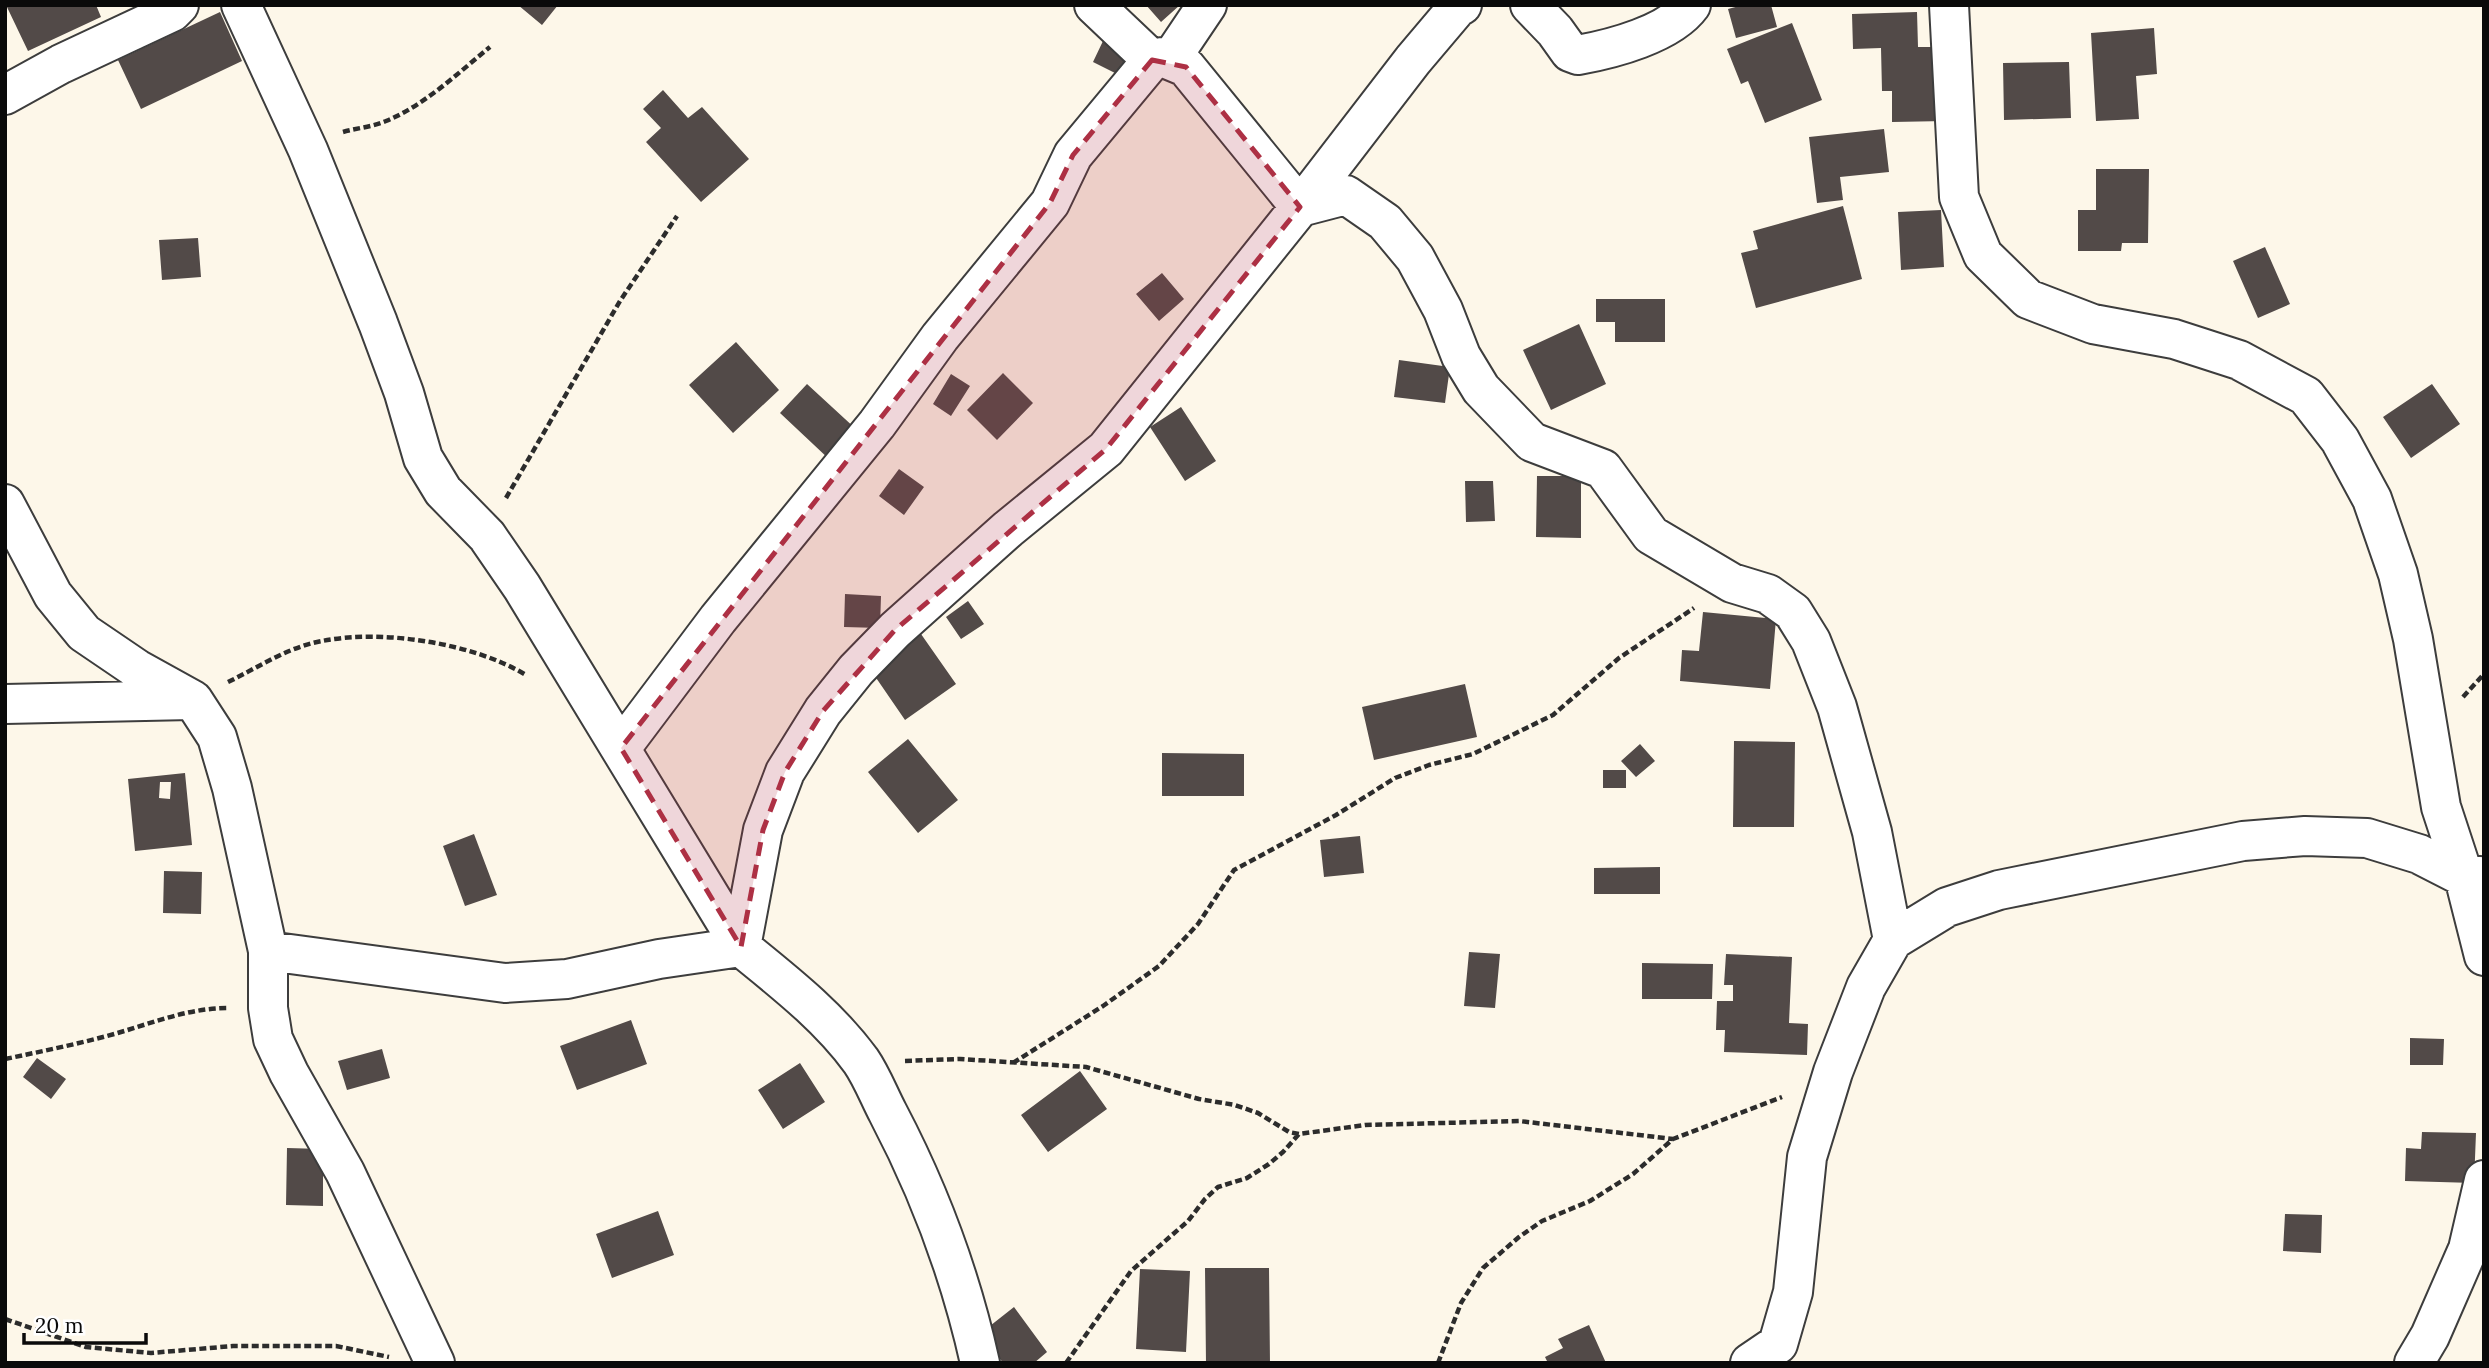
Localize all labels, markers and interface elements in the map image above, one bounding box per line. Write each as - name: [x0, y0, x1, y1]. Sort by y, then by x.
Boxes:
- scale bar: [24, 1302, 147, 1346]
- text: 20 m: [35, 1312, 84, 1339]

